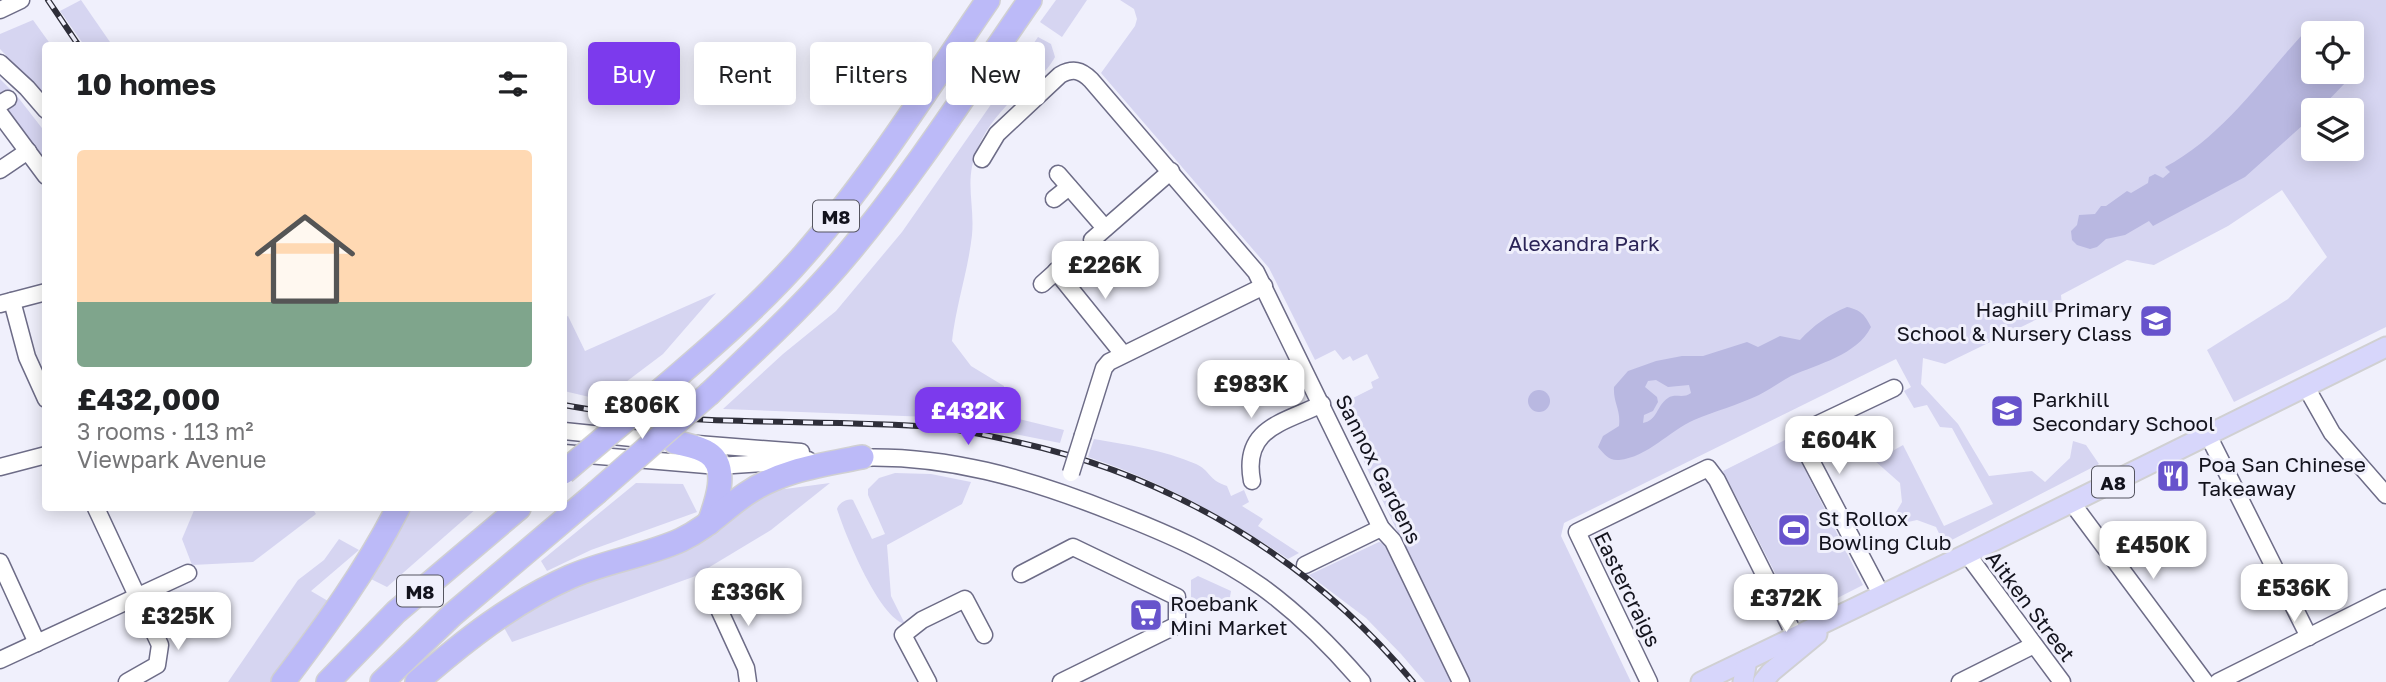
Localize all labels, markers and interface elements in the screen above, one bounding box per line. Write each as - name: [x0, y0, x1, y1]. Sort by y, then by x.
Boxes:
- map controls: [2301, 21, 2364, 161]
- button: locate: [2301, 21, 2364, 84]
- chip: Buy: [588, 42, 680, 105]
- chip: Rent: [694, 42, 796, 105]
- chip: Filters: [810, 42, 932, 105]
- chip: New: [946, 42, 1045, 105]
- icon: filters: [494, 65, 532, 103]
- text: 10 homes: [77, 66, 216, 102]
- button: layers: [2301, 98, 2364, 161]
- icon: home: [242, 196, 368, 322]
- road number: M8: [813, 200, 859, 232]
- park label: Alexandra Park: [1508, 230, 1660, 256]
- pin: £226K: [1056, 242, 1154, 301]
- text: £226K: [1068, 250, 1142, 278]
- place label: Haghill Primary School & Nursery Class: [1897, 296, 2132, 346]
- school or university icon: Haghill Primary School & Nursery Class: [2137, 302, 2175, 340]
- pin: £983K: [1202, 360, 1300, 420]
- text: £983K: [1213, 369, 1289, 397]
- text: £432,000: [77, 381, 220, 417]
- pin: £806K: [593, 382, 691, 441]
- place label: Parkhill Secondary School: [2032, 386, 2215, 436]
- pin: £432K: [919, 388, 1017, 447]
- text: £806K: [604, 390, 680, 418]
- street label: Sannox Gardens: [1330, 390, 1428, 548]
- school or university icon: Parkhill Secondary School: [1988, 392, 2026, 430]
- text: £432K: [931, 396, 1005, 424]
- pin: £604K: [1790, 416, 1888, 476]
- text: 3 rooms · 113 m²: [77, 417, 254, 445]
- text: £604K: [1801, 425, 1877, 453]
- text: Viewpark Avenue: [77, 445, 266, 473]
- place label: Poa San Chinese Takeaway: [2198, 451, 2366, 501]
- restaurant icon: Poa San Chinese Takeaway: [2154, 457, 2192, 495]
- road number: A8: [2092, 467, 2134, 498]
- place label: St Rollox Bowling Club: [1818, 505, 1952, 555]
- sports icon: St Rollox Bowling Club: [1775, 511, 1813, 549]
- pin: £450K: [2104, 522, 2202, 581]
- street label: Eastercraigs: [1589, 527, 1667, 651]
- text: £450K: [2115, 530, 2191, 558]
- street label: Aitken Street: [1981, 545, 2081, 667]
- pin: £536K: [2245, 564, 2343, 624]
- pin: £336K: [699, 568, 797, 628]
- text: £536K: [2257, 573, 2331, 601]
- pin: £372K: [1737, 574, 1835, 634]
- road number: M8: [397, 576, 443, 606]
- text: £336K: [711, 577, 785, 605]
- text: £372K: [1750, 583, 1822, 611]
- place label: Roebank Mini Market: [1170, 590, 1288, 640]
- pin: £325K: [129, 592, 227, 652]
- supermarket icon: Roebank Mini Market: [1127, 596, 1165, 634]
- text: £325K: [141, 601, 215, 629]

